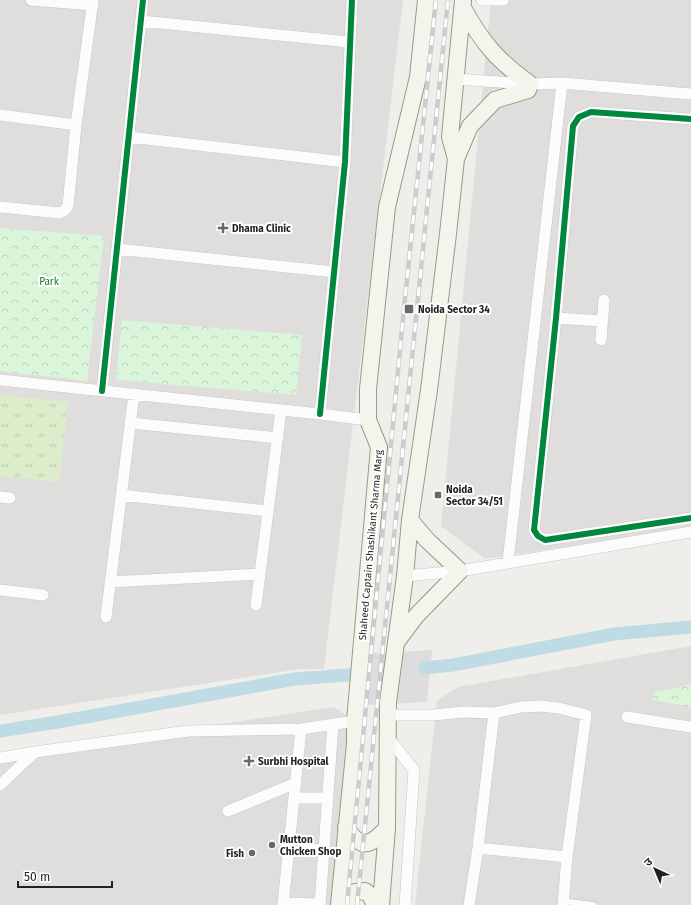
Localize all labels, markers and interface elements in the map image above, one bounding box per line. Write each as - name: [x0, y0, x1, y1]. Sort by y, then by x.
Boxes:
- marker: Dhama Clinic: [217, 222, 229, 234]
- place label: Dhama Clinic: [232, 223, 291, 235]
- park label: Park: [39, 276, 60, 288]
- marker: Noida Sector 34: [403, 303, 415, 315]
- place label: Noida Sector 34: [418, 304, 490, 316]
- street label: Shaheed Captain Shashikant Sharma Marg: [357, 449, 385, 641]
- place label: Noida Sector 34/51: [446, 484, 503, 508]
- marker: Noida Sector 34/51: [433, 490, 443, 500]
- marker: Surbhi Hospital: [243, 755, 255, 767]
- place label: Surbhi Hospital: [258, 756, 329, 768]
- place label: Mutton Chicken Shop: [280, 834, 341, 858]
- marker: Mutton Chicken Shop: [267, 840, 277, 850]
- place label: Fish: [226, 848, 244, 860]
- marker: Fish: [247, 848, 257, 858]
- north arrow: [635, 849, 675, 889]
- text: उ: [642, 855, 656, 869]
- scale bar: [18, 863, 112, 889]
- text: 50 m: [24, 870, 50, 884]

